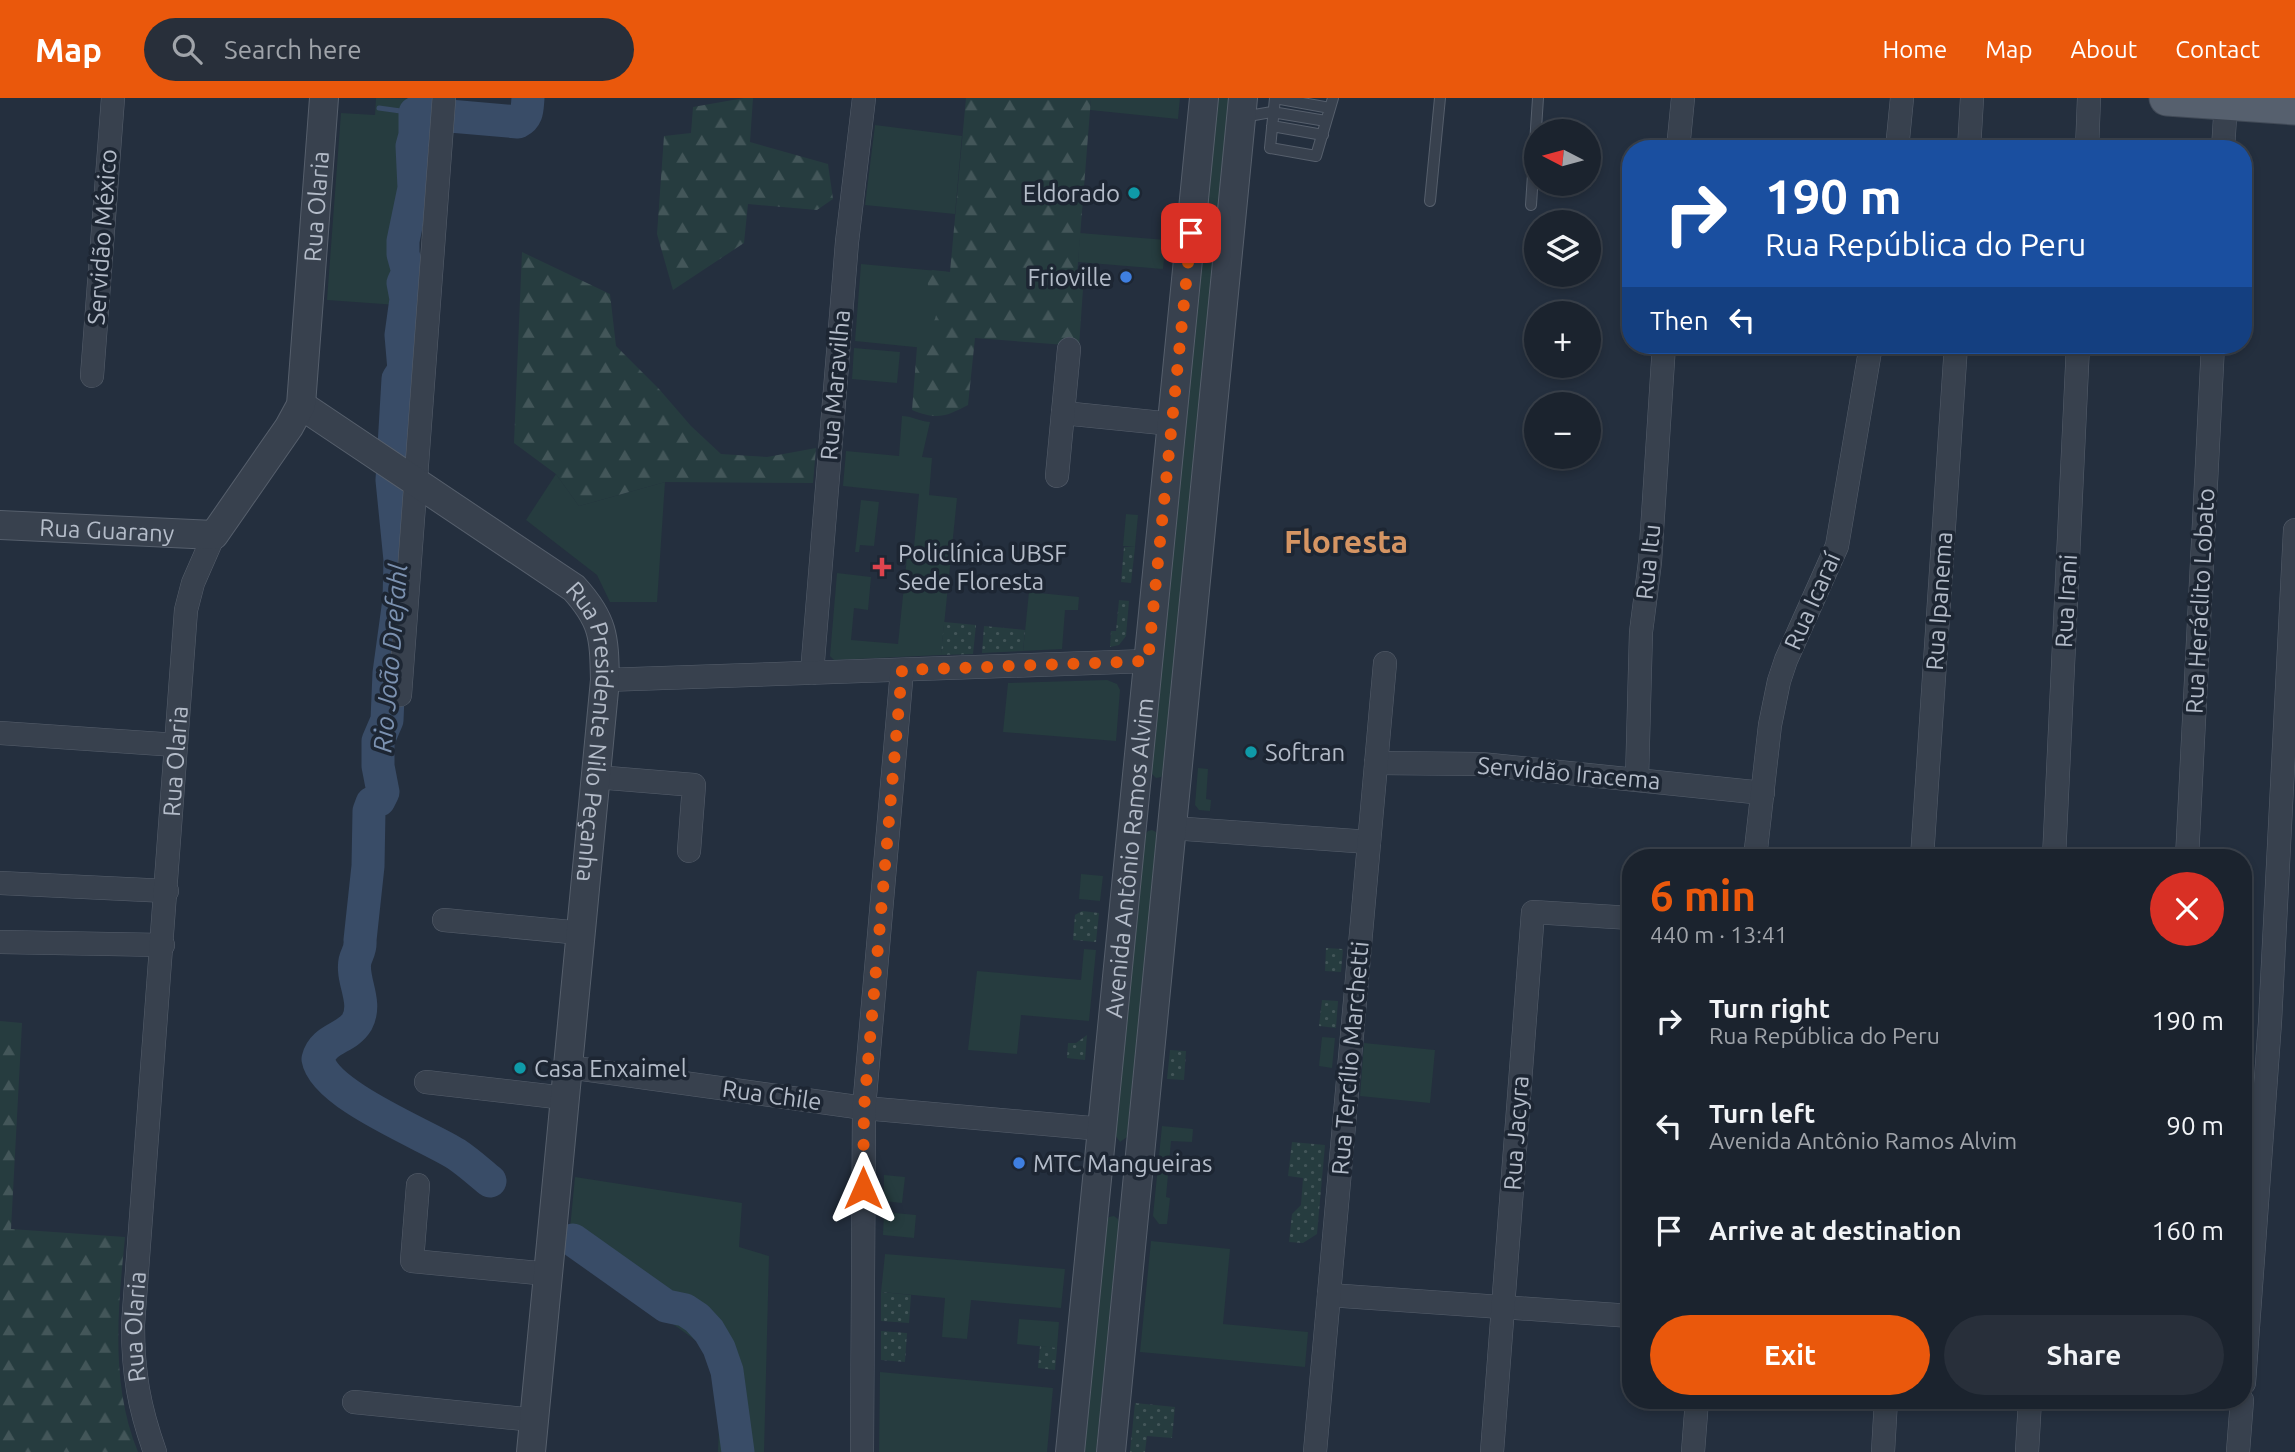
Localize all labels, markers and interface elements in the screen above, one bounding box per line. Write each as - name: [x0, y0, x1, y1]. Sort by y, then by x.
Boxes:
- search box: [144, 18, 634, 81]
- icon: search: [168, 30, 206, 68]
- text: Map: [35, 31, 102, 68]
- text: Search here: [224, 35, 362, 64]
- text: Home: [1882, 36, 1947, 63]
- text: Map: [1985, 36, 2032, 63]
- text: About: [2070, 36, 2137, 63]
- text: Contact: [2175, 36, 2260, 63]
- north arrow: [1524, 119, 1601, 196]
- map controls: [1524, 119, 1601, 469]
- street label: Servidão México: [82, 148, 122, 326]
- street label: Rua Olaria: [298, 150, 333, 263]
- icon: right: [1650, 168, 1741, 259]
- text: 190 m: [1765, 168, 1902, 223]
- place label: Eldorado: [1023, 180, 1120, 207]
- marker: Eldorado: [1126, 185, 1142, 201]
- pin: [1161, 203, 1221, 263]
- button: layers: [1524, 210, 1601, 287]
- icon: arrive: [1172, 214, 1210, 252]
- text: Rua República do Peru: [1765, 226, 2086, 262]
- place label: Frioville: [1027, 264, 1112, 291]
- marker: Frioville: [1118, 269, 1134, 285]
- button: +: [1524, 301, 1601, 378]
- icon: left: [1723, 301, 1761, 339]
- text: Then: [1650, 306, 1709, 335]
- street label: Rua Maravilha: [815, 309, 855, 461]
- button: −: [1524, 392, 1601, 469]
- street label: Rua Heráclito Lobato: [2181, 487, 2219, 715]
- street label: Rua Guarany: [39, 513, 175, 547]
- district label: Floresta: [1284, 523, 1408, 559]
- street label: Rua Itu: [1631, 523, 1665, 601]
- street label: Rua Ipanema: [1921, 531, 1957, 671]
- place label: Policlínica UBSF Sede Floresta: [898, 540, 1067, 595]
- street label: Rua Icaraí: [1779, 547, 1846, 654]
- street label: Rua Irani: [2050, 554, 2082, 648]
- marker: Policlínica UBSF Sede Floresta: [872, 557, 892, 577]
- water label: Rio João Drefahl: [367, 562, 413, 754]
- street label: Rua Presidente Nilo Peçanha: [561, 576, 619, 883]
- street label: Avenida Antônio Ramos Alvim: [1100, 697, 1158, 1019]
- street label: Rua Olaria: [157, 705, 192, 818]
- place label: Softran: [1265, 739, 1345, 766]
- marker: Softran: [1243, 744, 1259, 760]
- street label: Servidão Iracema: [1476, 752, 1662, 794]
- text: 6 min: [1650, 872, 1756, 919]
- button: close: [2150, 872, 2224, 946]
- text: 440 m · 13:41: [1650, 922, 1788, 947]
- street label: Rua Tercílio Marchetti: [1326, 940, 1374, 1176]
- text: Turn right: [1709, 994, 1830, 1023]
- icon: right: [1650, 1002, 1688, 1040]
- text: 190 m: [2152, 1006, 2224, 1035]
- text: Rua República do Peru: [1709, 1023, 1940, 1048]
- place label: Casa Enxaimel: [534, 1055, 687, 1082]
- marker: Casa Enxaimel: [512, 1060, 528, 1076]
- street label: Rua Chile: [720, 1075, 824, 1115]
- street label: Rua Jacyra: [1499, 1075, 1533, 1191]
- text: Turn left: [1709, 1099, 1815, 1128]
- icon: left: [1650, 1107, 1688, 1145]
- text: 90 m: [2166, 1111, 2224, 1140]
- text: Avenida Antônio Ramos Alvim: [1709, 1128, 2017, 1153]
- place label: MTC Mangueiras: [1033, 1150, 1212, 1177]
- position arrow: [826, 1151, 900, 1225]
- marker: MTC Mangueiras: [1011, 1155, 1027, 1171]
- icon: arrive: [1650, 1212, 1688, 1250]
- text: Arrive at destination: [1709, 1216, 1962, 1245]
- text: 160 m: [2152, 1216, 2224, 1245]
- street label: Rua Olaria: [119, 1270, 150, 1384]
- button: Exit: [1650, 1315, 1930, 1395]
- button: Share: [1944, 1315, 2224, 1395]

